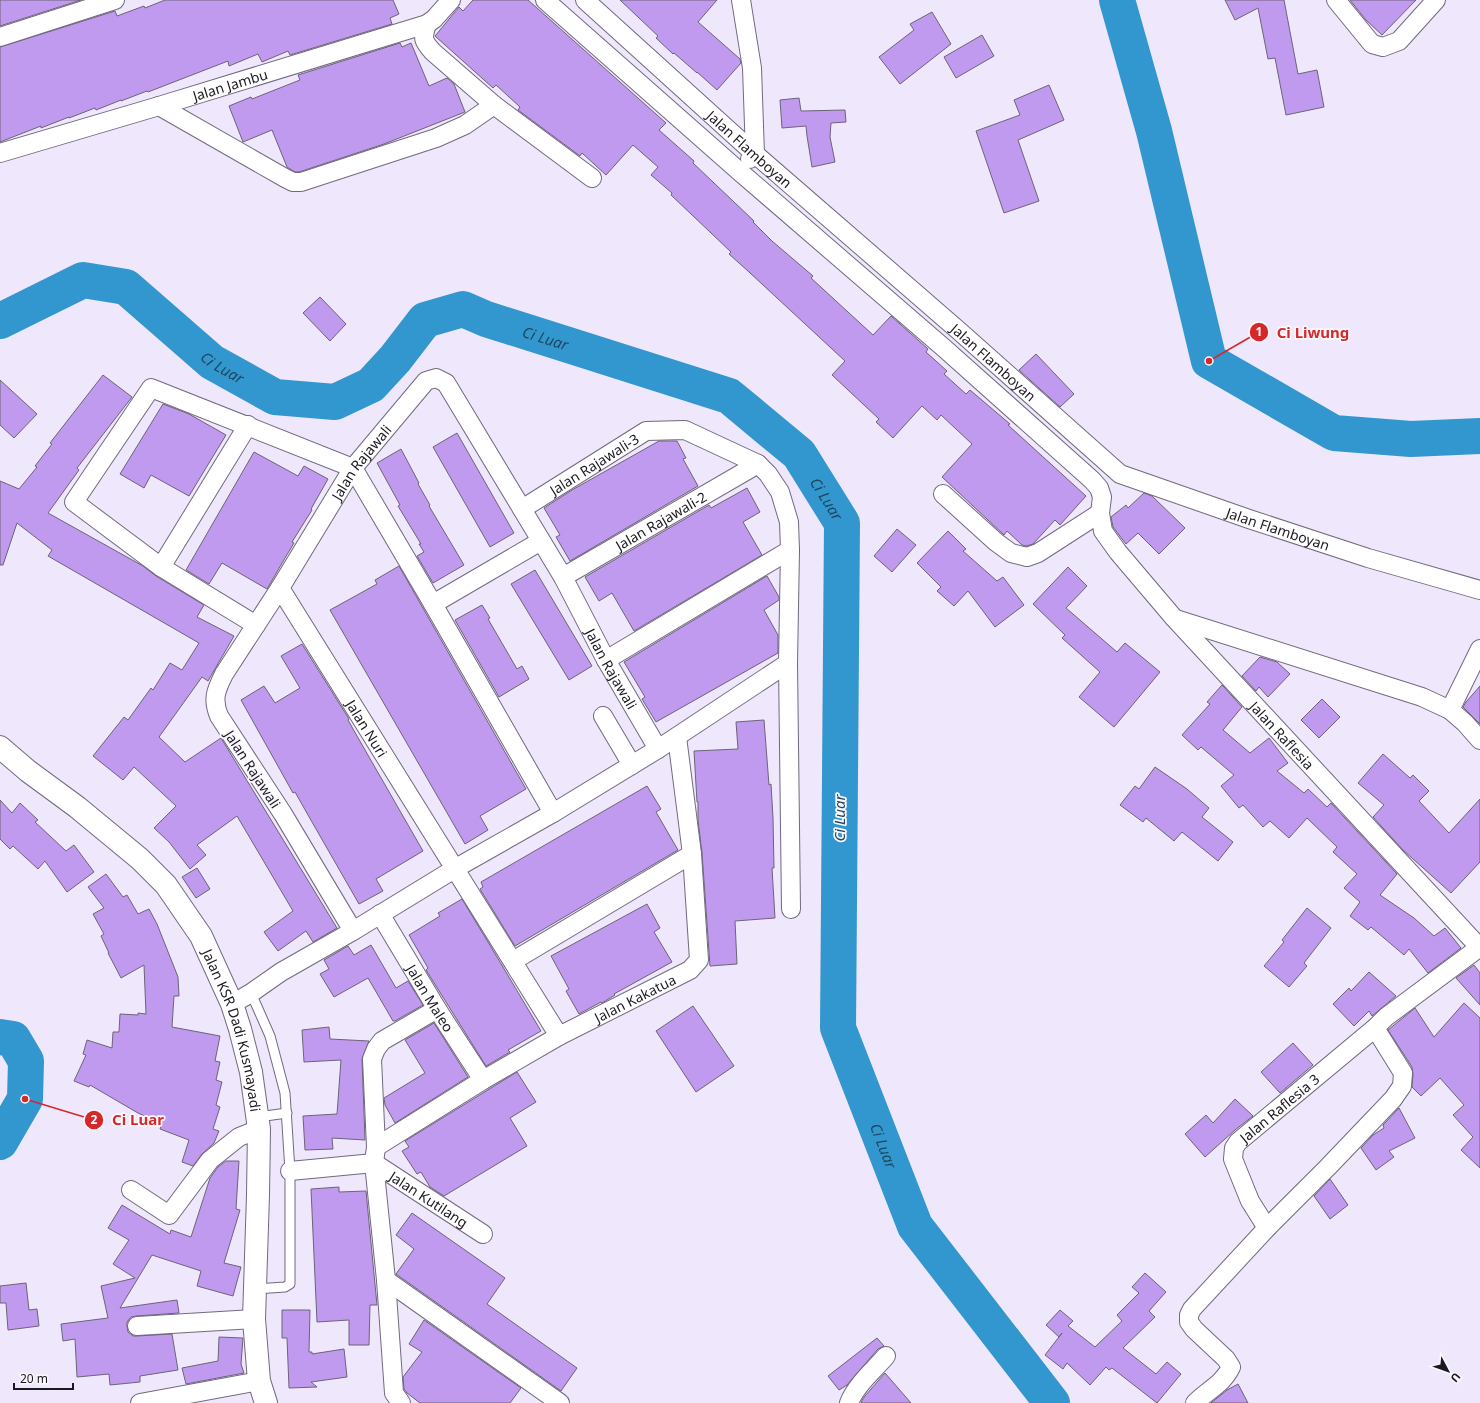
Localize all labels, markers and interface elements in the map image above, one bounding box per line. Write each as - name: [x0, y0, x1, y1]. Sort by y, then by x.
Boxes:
- street label: Jalan Jambu: [188, 64, 270, 105]
- street label: Jalan Flamboyan: [702, 104, 796, 192]
- street label: Jalan Flamboyan: [946, 318, 1040, 405]
- callout: Ci Liwung: [1249, 319, 1357, 346]
- water label: Ci Luar: [520, 321, 572, 355]
- text: Ci Liwung: [1277, 322, 1349, 342]
- text: 1: [1256, 323, 1262, 340]
- water label: Ci Luar: [197, 347, 249, 388]
- street label: Jalan Rajawali: [325, 420, 395, 505]
- street label: Jalan Rajawali-3: [544, 428, 642, 500]
- water label: Ci Luar: [806, 473, 848, 525]
- street label: Jalan Rajawali-2: [610, 487, 710, 555]
- street label: Jalan Flamboyan: [1222, 502, 1332, 554]
- street label: Jalan Rajawali: [581, 623, 642, 712]
- street label: Jalan Nuri: [341, 694, 392, 760]
- street label: Jalan Raflesia: [1245, 695, 1319, 773]
- street label: Jalan Rajawali: [220, 725, 285, 812]
- water label: Ci Luar: [829, 794, 849, 841]
- street label: Jalan KSR Dadi Kusmayadi: [198, 944, 266, 1113]
- street label: Jalan Maleo: [402, 959, 459, 1035]
- street label: Jalan Kakatua: [589, 969, 679, 1027]
- street label: Jalan Raflesia 3: [1234, 1069, 1323, 1148]
- callout: Ci Luar: [84, 1106, 172, 1133]
- text: Ci Luar: [112, 1109, 164, 1129]
- text: 2: [91, 1111, 98, 1128]
- water label: Ci Luar: [866, 1120, 902, 1172]
- street label: Jalan Kutilang: [384, 1165, 472, 1231]
- north arrow: [1428, 1351, 1468, 1391]
- scale bar: [14, 1365, 73, 1391]
- text: 20 m: [20, 1370, 48, 1387]
- text: U: [1448, 1370, 1464, 1386]

